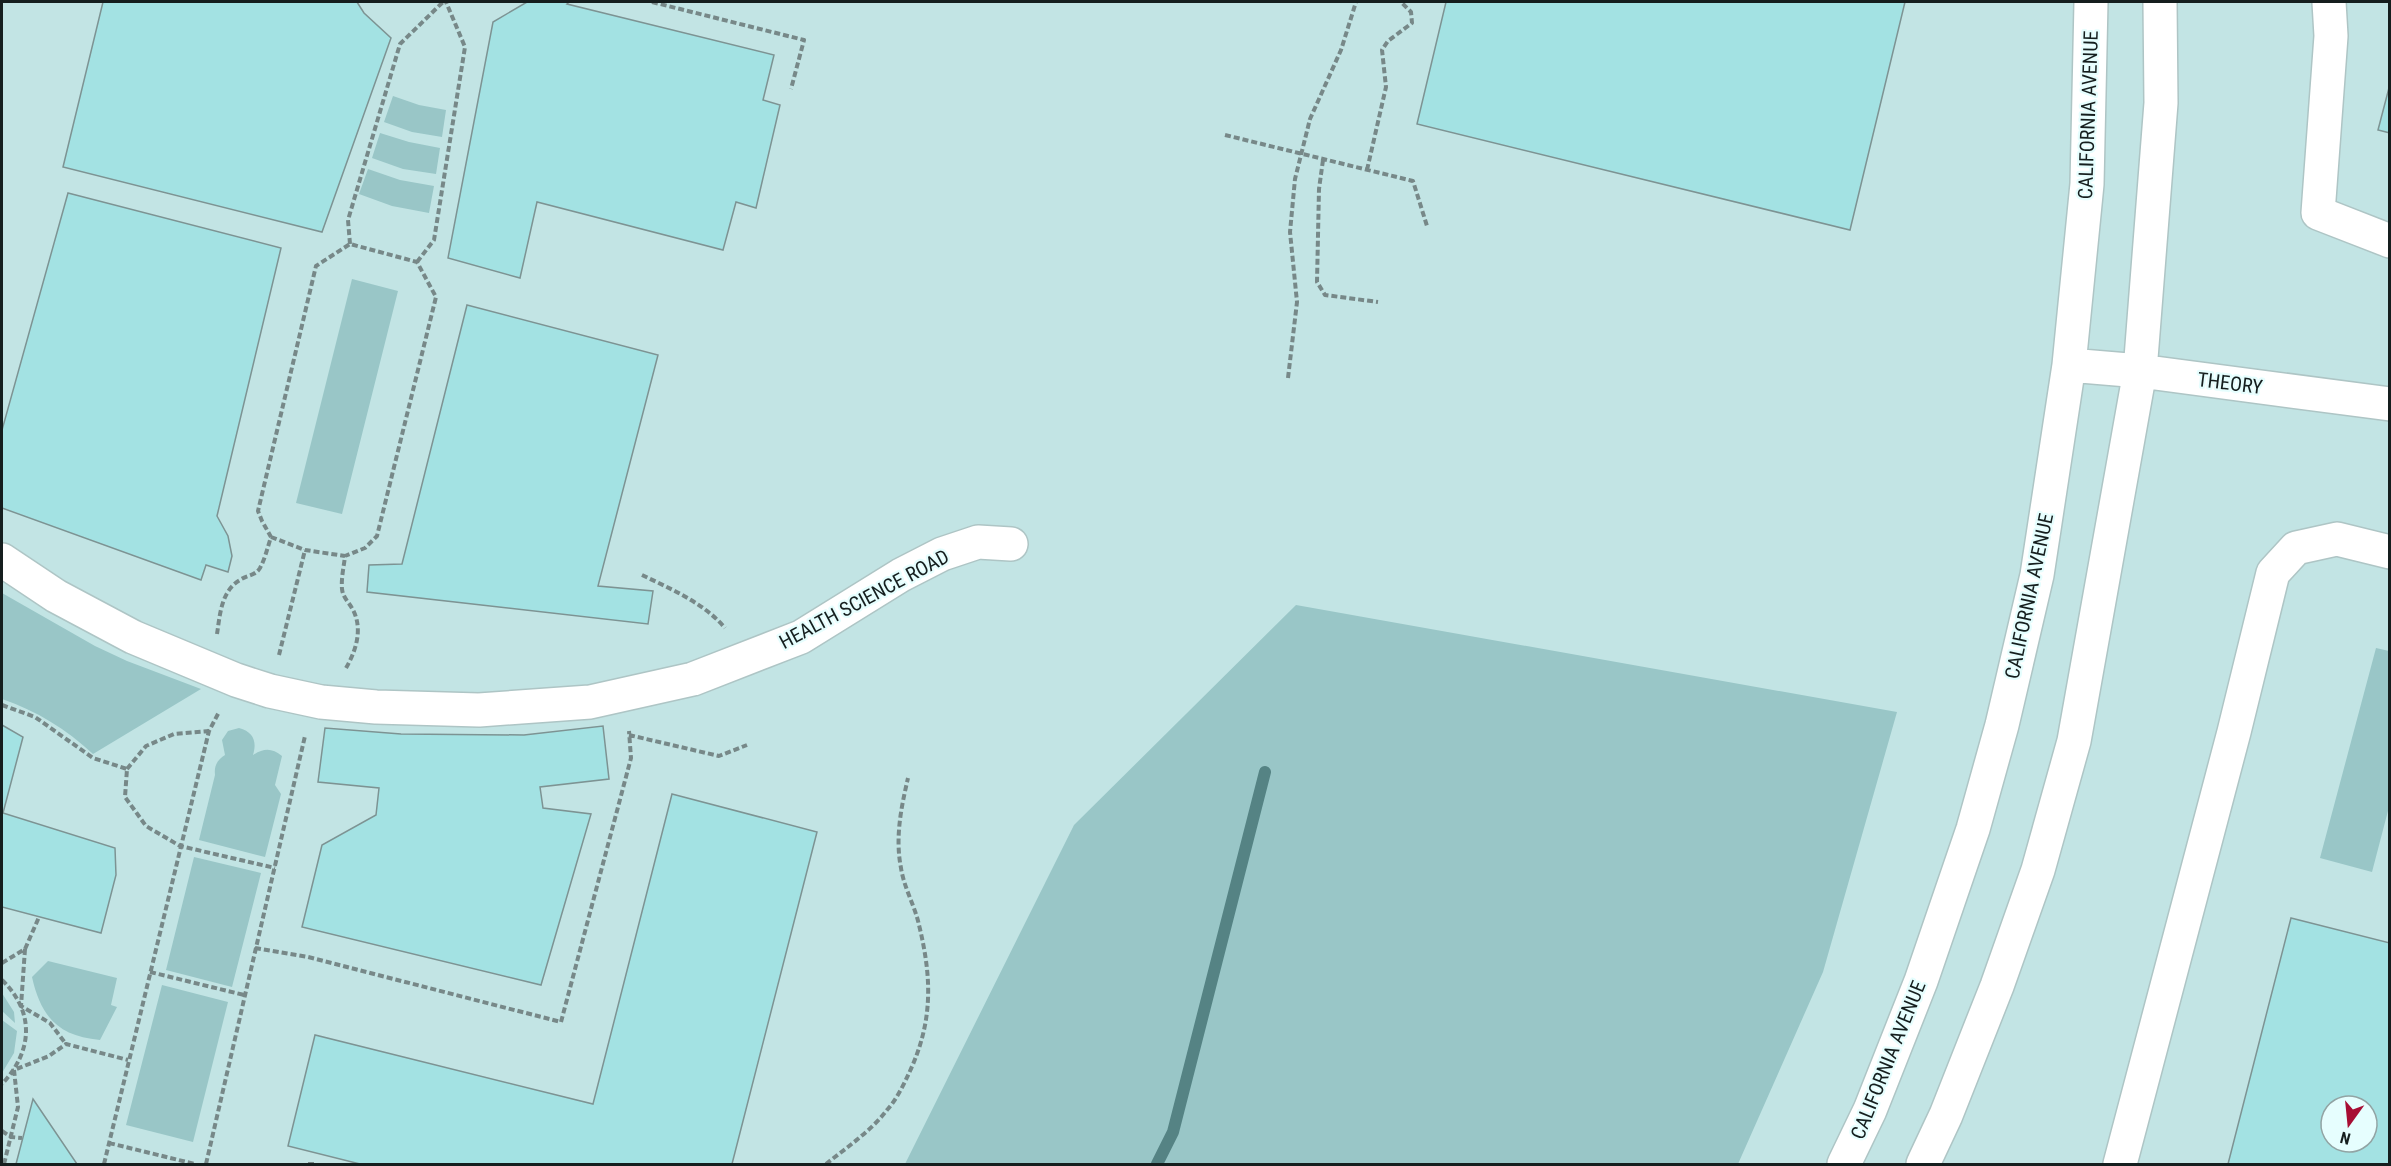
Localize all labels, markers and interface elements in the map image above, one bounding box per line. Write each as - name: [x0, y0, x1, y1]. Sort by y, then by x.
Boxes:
- street label: CALIFORNIA AVENUE: [2073, 30, 2103, 200]
- street label: THEORY: [2196, 367, 2264, 399]
- street label: CALIFORNIA AVENUE: [2000, 511, 2058, 681]
- street label: HEALTH SCIENCE ROAD: [775, 544, 953, 654]
- street label: CALIFORNIA AVENUE: [1845, 977, 1931, 1143]
- north arrow: [2319, 1094, 2379, 1154]
- text: N: [2338, 1128, 2352, 1148]

